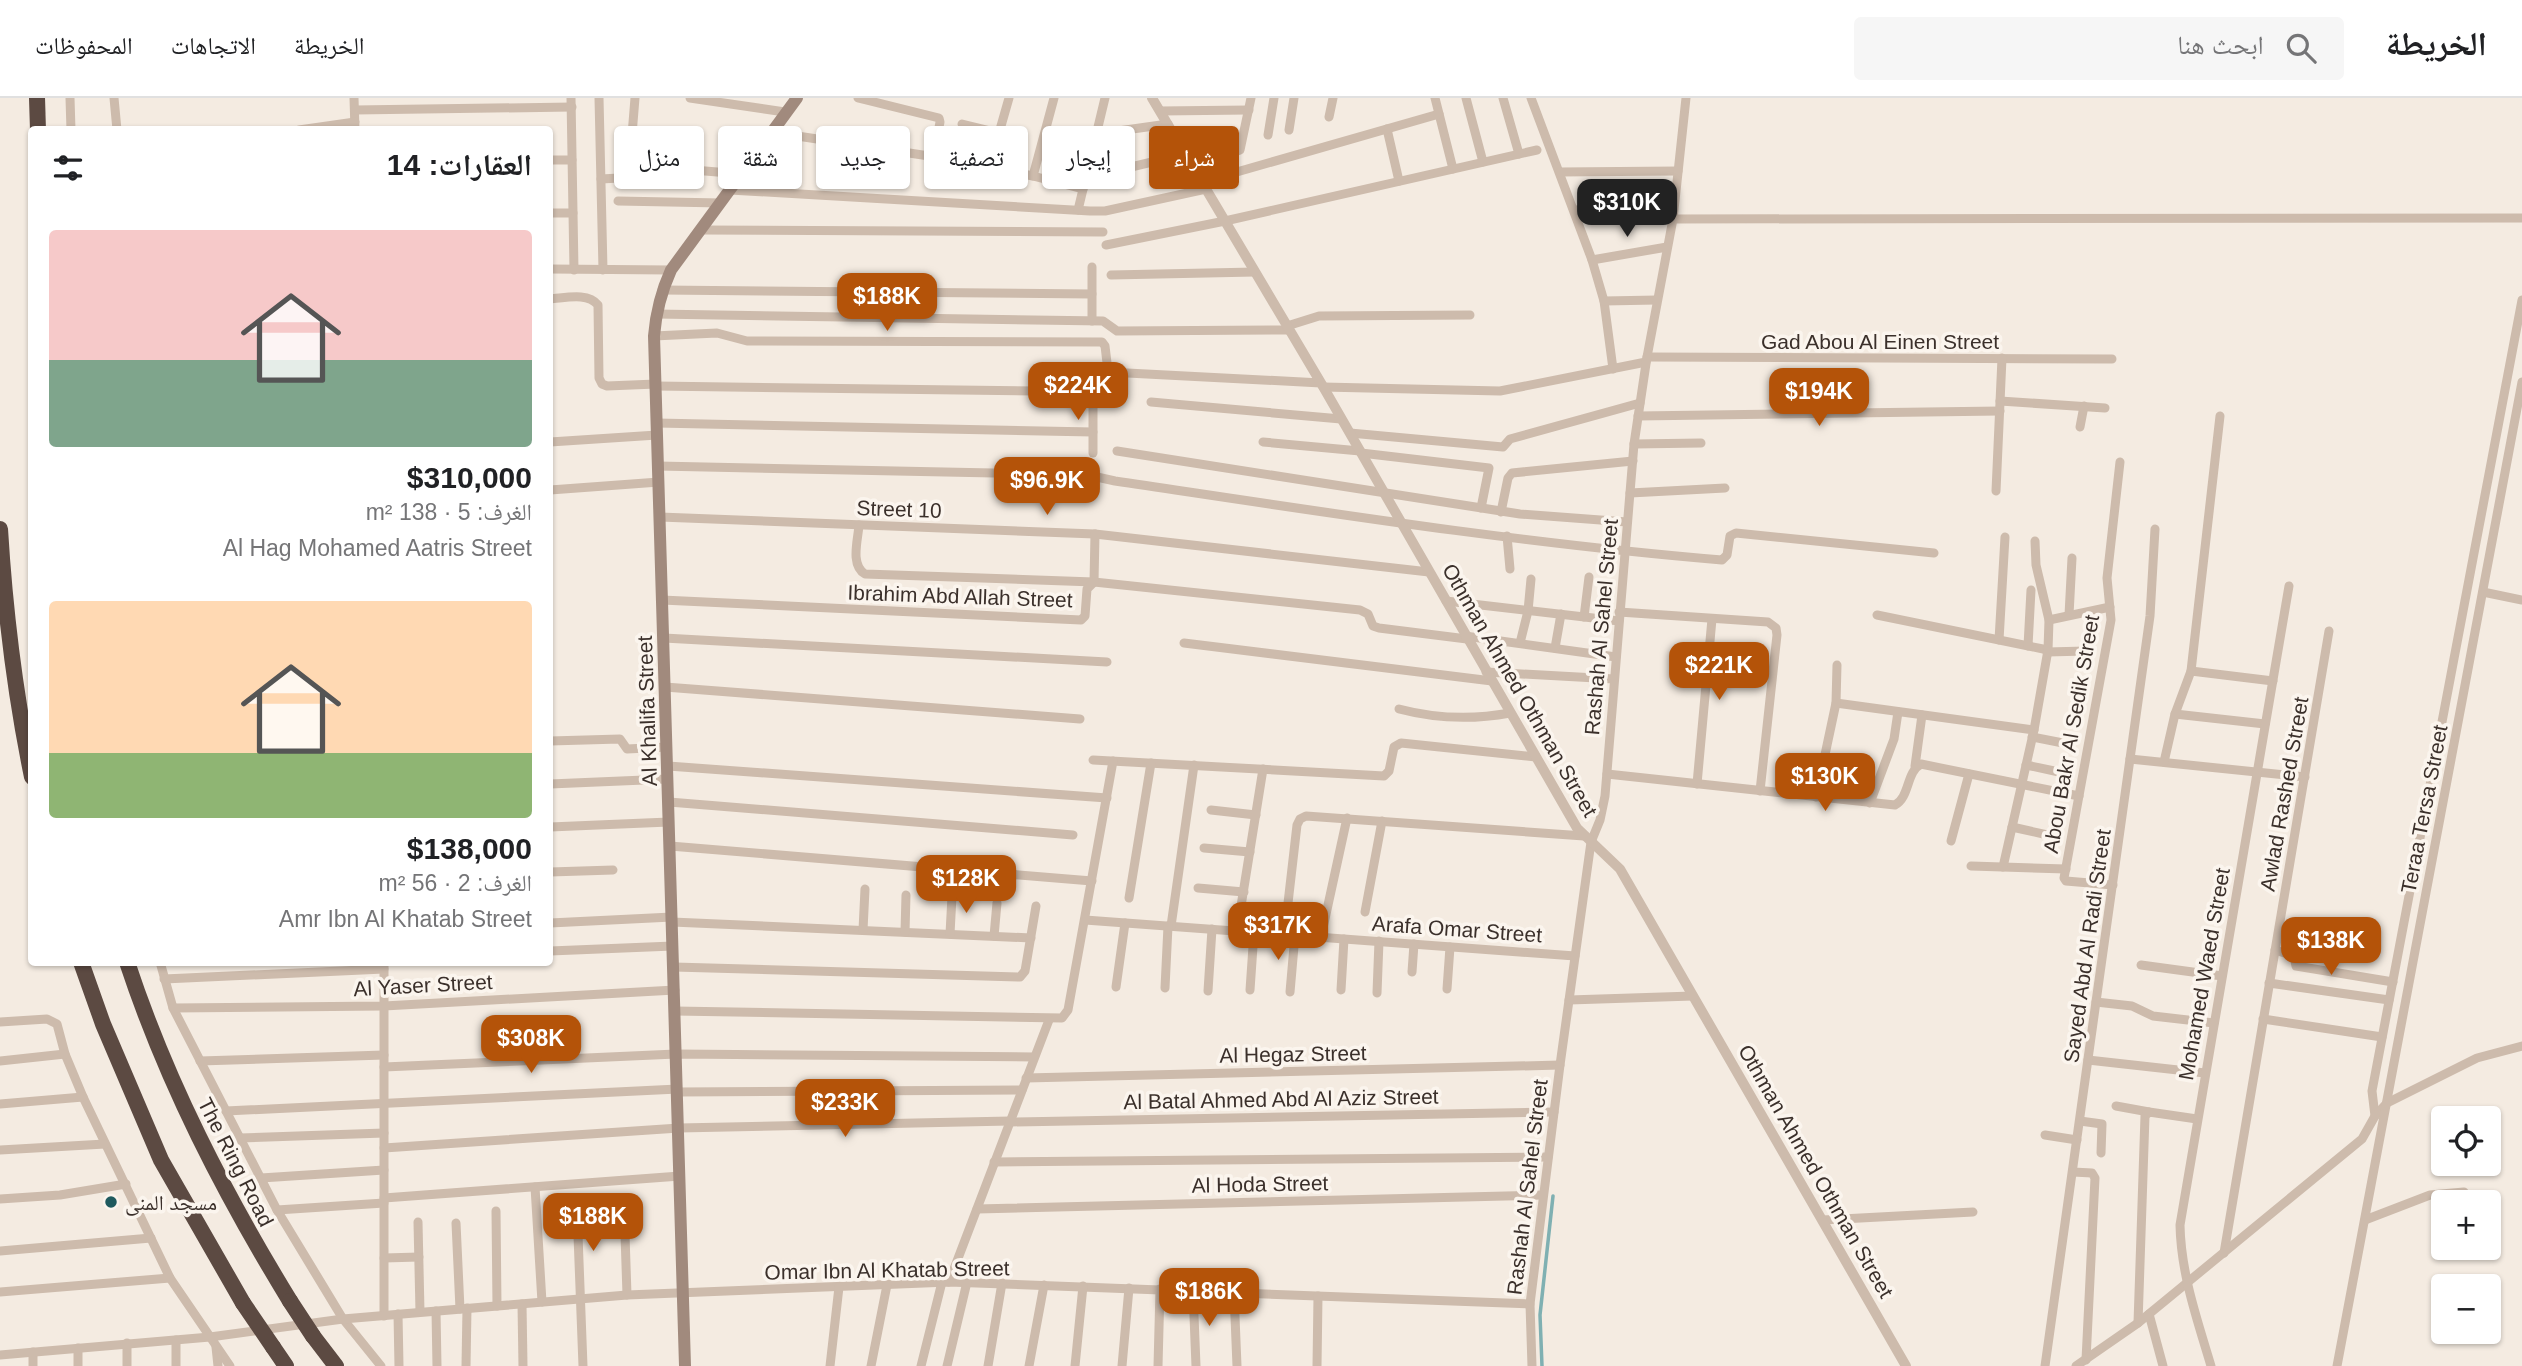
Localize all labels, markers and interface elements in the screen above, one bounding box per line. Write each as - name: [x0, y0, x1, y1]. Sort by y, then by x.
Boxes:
- search box: [1854, 17, 2344, 80]
- text: الخريطة: [2386, 25, 2487, 62]
- icon: search: [2282, 29, 2320, 67]
- text: ابحث هنا: [2177, 30, 2264, 60]
- text: المحفوظات: [35, 32, 133, 59]
- text: الاتجاهات: [171, 32, 256, 59]
- text: الخريطة: [294, 32, 365, 59]
- chip: منزل: [614, 126, 704, 189]
- chip: شقة: [718, 126, 802, 189]
- chip: جديد: [816, 126, 910, 189]
- chip: تصفية: [924, 126, 1028, 189]
- chip: إيجار: [1042, 126, 1135, 189]
- chip: شراء: [1149, 126, 1239, 189]
- text: العقارات: 14: [387, 148, 532, 181]
- icon: filters: [49, 149, 87, 187]
- pin: $310K: [1578, 180, 1676, 239]
- text: $310K: [1593, 189, 1661, 215]
- pin: $188K: [838, 274, 936, 333]
- icon: home: [228, 275, 354, 401]
- text: $188K: [853, 283, 921, 309]
- street label: Gad Abou Al Einen Street: [1761, 330, 1999, 353]
- pin: $224K: [1029, 362, 1127, 422]
- pin: $194K: [1770, 368, 1868, 428]
- text: $224K: [1044, 372, 1112, 398]
- text: $194K: [1785, 378, 1853, 404]
- pin: $96.9K: [990, 458, 1104, 517]
- text: $310,000: [407, 461, 532, 494]
- text: $96.9K: [1010, 467, 1084, 493]
- street label: Street 10: [856, 496, 942, 522]
- text: الغرف: 5 · 138 m²: [366, 499, 532, 525]
- street label: Rashah Al Sahel Street: [1580, 518, 1622, 736]
- text: Al Hag Mohamed Aatris Street: [223, 535, 532, 561]
- street label: Othman Ahmed Othman Street: [1438, 559, 1602, 821]
- street label: Ibrahim Abd Allah Street: [847, 581, 1073, 611]
- street label: Abou Bakr Al Sedik Street: [2039, 613, 2103, 855]
- street label: Al Khalifa Street: [633, 635, 661, 787]
- pin: $221K: [1670, 642, 1768, 702]
- icon: home: [228, 646, 354, 772]
- text: $221K: [1685, 652, 1753, 678]
- street label: Awlad Rashed Street: [2256, 695, 2312, 893]
- street label: Teraa Tersa Street: [2396, 723, 2452, 895]
- pin: $130K: [1776, 754, 1874, 813]
- text: $130K: [1791, 763, 1859, 789]
- street label: Sayed Abd Al Radi Street: [2059, 827, 2115, 1064]
- text: $138,000: [407, 832, 532, 865]
- pin: $128K: [917, 856, 1015, 915]
- text: $128K: [932, 865, 1000, 891]
- street label: Mohamed Waed Street: [2174, 866, 2234, 1082]
- text: الغرف: 2 · 56 m²: [378, 870, 532, 896]
- pin: $317K: [1229, 902, 1327, 962]
- text: Amr Ibn Al Khatab Street: [279, 906, 532, 932]
- text: $317K: [1244, 912, 1312, 938]
- street label: Arafa Omar Street: [1371, 912, 1543, 946]
- pin: $138K: [2282, 918, 2380, 977]
- text: $138K: [2297, 927, 2365, 953]
- street label: Al Yaser Street: [353, 970, 493, 1000]
- pin: $308K: [482, 1016, 580, 1075]
- text: $308K: [497, 1025, 565, 1051]
- street label: Othman Ahmed Othman Street: [1734, 1040, 1898, 1302]
- street label: Al Hegaz Street: [1219, 1041, 1367, 1067]
- street label: Rashah Al Sahel Street: [1502, 1078, 1552, 1296]
- pin: $233K: [796, 1080, 894, 1139]
- street label: Al Batal Ahmed Abd Al Aziz Street: [1123, 1085, 1439, 1113]
- text: $233K: [811, 1089, 879, 1115]
- street label: The Ring Road: [194, 1094, 278, 1230]
- map controls: [2431, 1106, 2501, 1344]
- button: locate: [2431, 1106, 2501, 1176]
- street label: Al Hoda Street: [1192, 1171, 1329, 1197]
- button: +: [2431, 1190, 2501, 1260]
- place label: مسجد المنى: [125, 1191, 217, 1216]
- marker: مسجد المنى: [103, 1194, 119, 1210]
- pin: $188K: [544, 1194, 642, 1253]
- text: $188K: [559, 1203, 627, 1229]
- street label: Omar Ibn Al Khatab Street: [764, 1256, 1010, 1284]
- pin: $186K: [1160, 1268, 1258, 1328]
- button: −: [2431, 1274, 2501, 1344]
- text: $186K: [1175, 1278, 1243, 1304]

